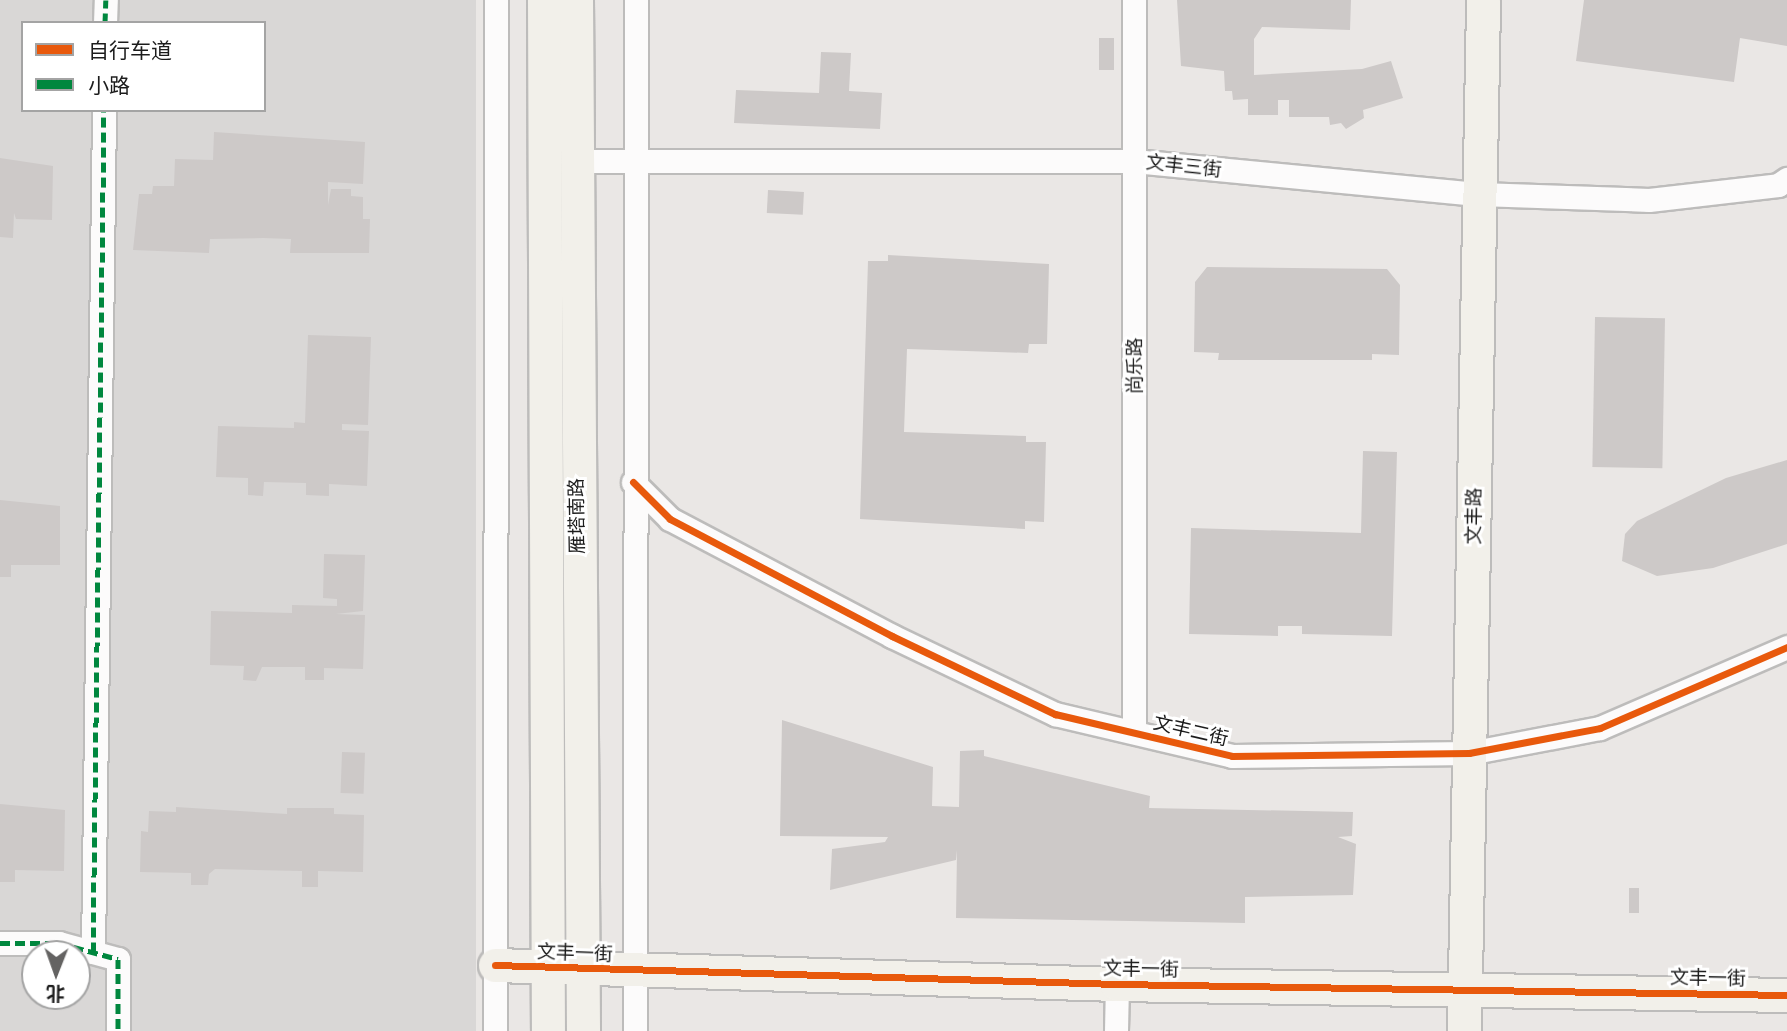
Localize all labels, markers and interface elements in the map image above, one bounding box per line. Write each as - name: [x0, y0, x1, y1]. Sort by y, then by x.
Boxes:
- legend: [21, 21, 266, 112]
- text: 自行车道: [88, 34, 172, 66]
- text: 小路: [88, 69, 130, 101]
- street label: 文丰三街: [1145, 150, 1223, 180]
- street label: 尚乐路: [1123, 338, 1145, 394]
- street label: 雁塔南路: [564, 478, 588, 554]
- street label: 文丰路: [1461, 487, 1485, 545]
- street label: 文丰二街: [1151, 710, 1231, 750]
- street label: 文丰一街: [537, 939, 613, 965]
- north arrow: [21, 940, 91, 1010]
- street label: 文丰一街: [1103, 956, 1179, 980]
- street label: 文丰一街: [1670, 965, 1746, 989]
- text: 北: [46, 980, 65, 1009]

